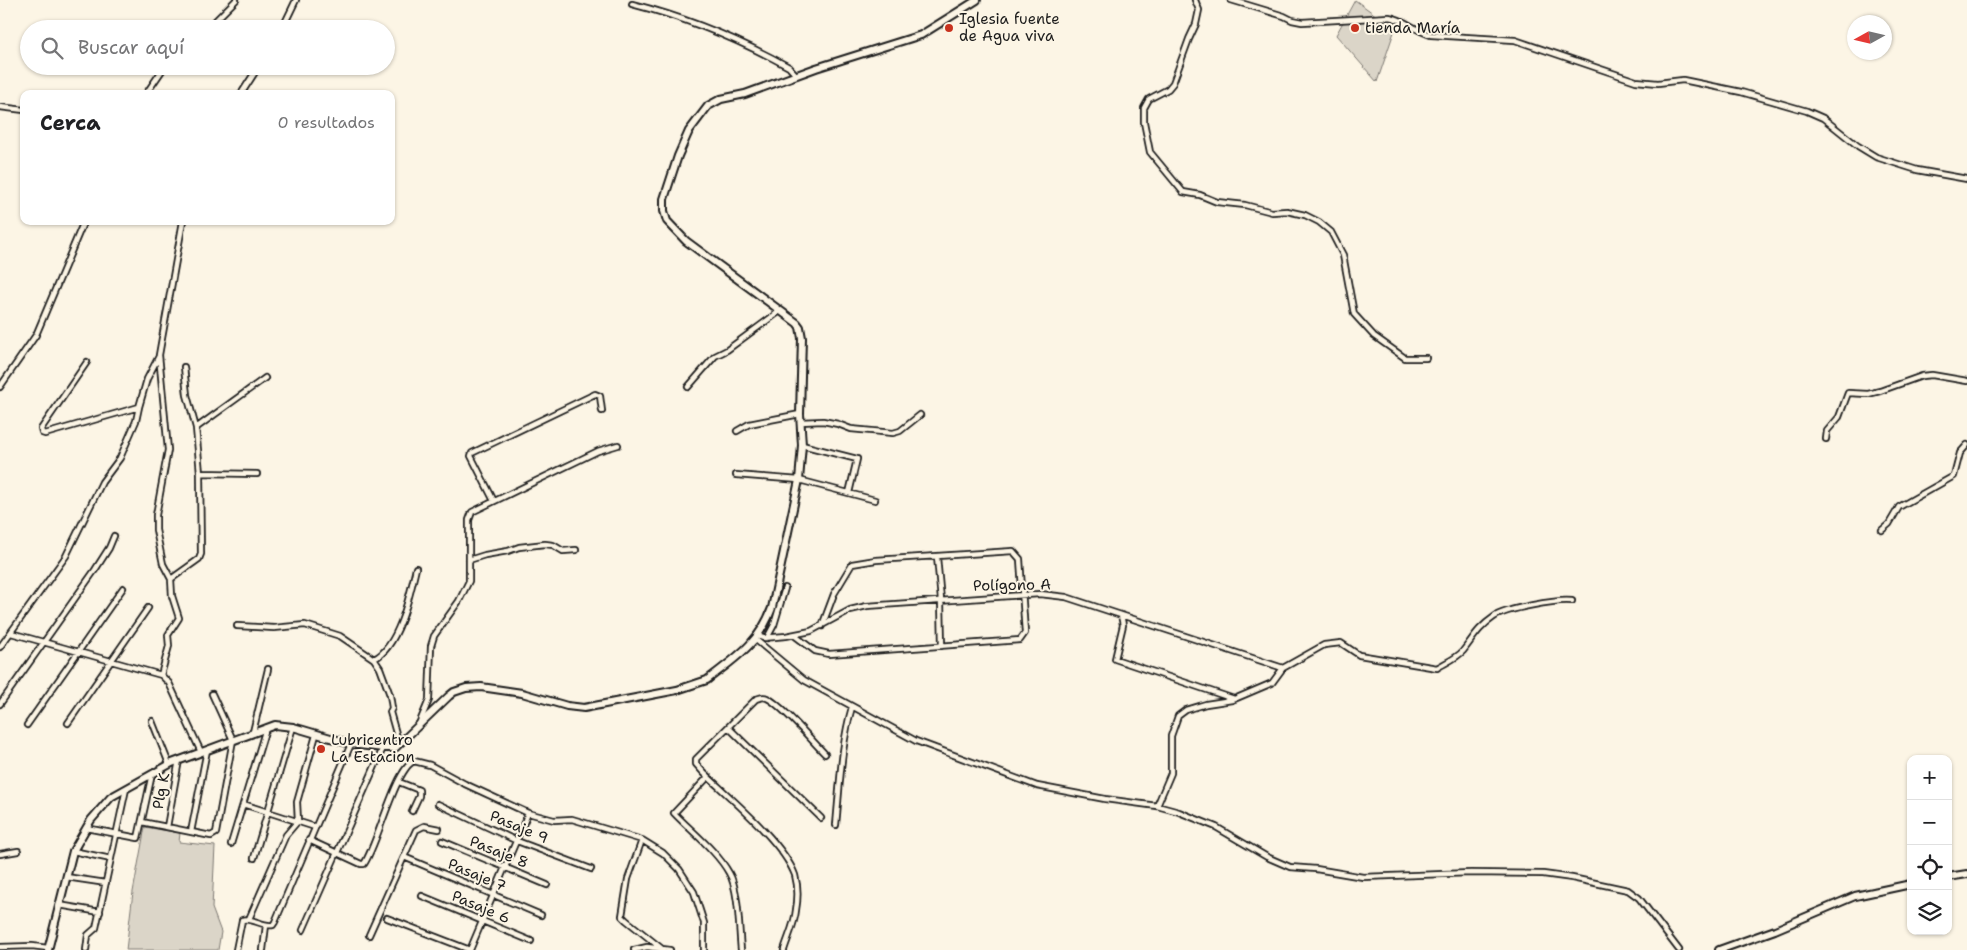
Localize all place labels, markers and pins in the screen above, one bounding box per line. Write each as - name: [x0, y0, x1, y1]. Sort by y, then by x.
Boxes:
- place label: Iglesia fuente de Agua viva: [959, 9, 1060, 46]
- place label: tienda María: [1365, 18, 1461, 38]
- marker: Iglesia fuente de Agua viva: [943, 22, 955, 34]
- marker: tienda María: [1349, 22, 1361, 34]
- place label: Lubricentro La Estacion: [331, 730, 415, 767]
- marker: Lubricentro La Estacion: [315, 743, 327, 755]

